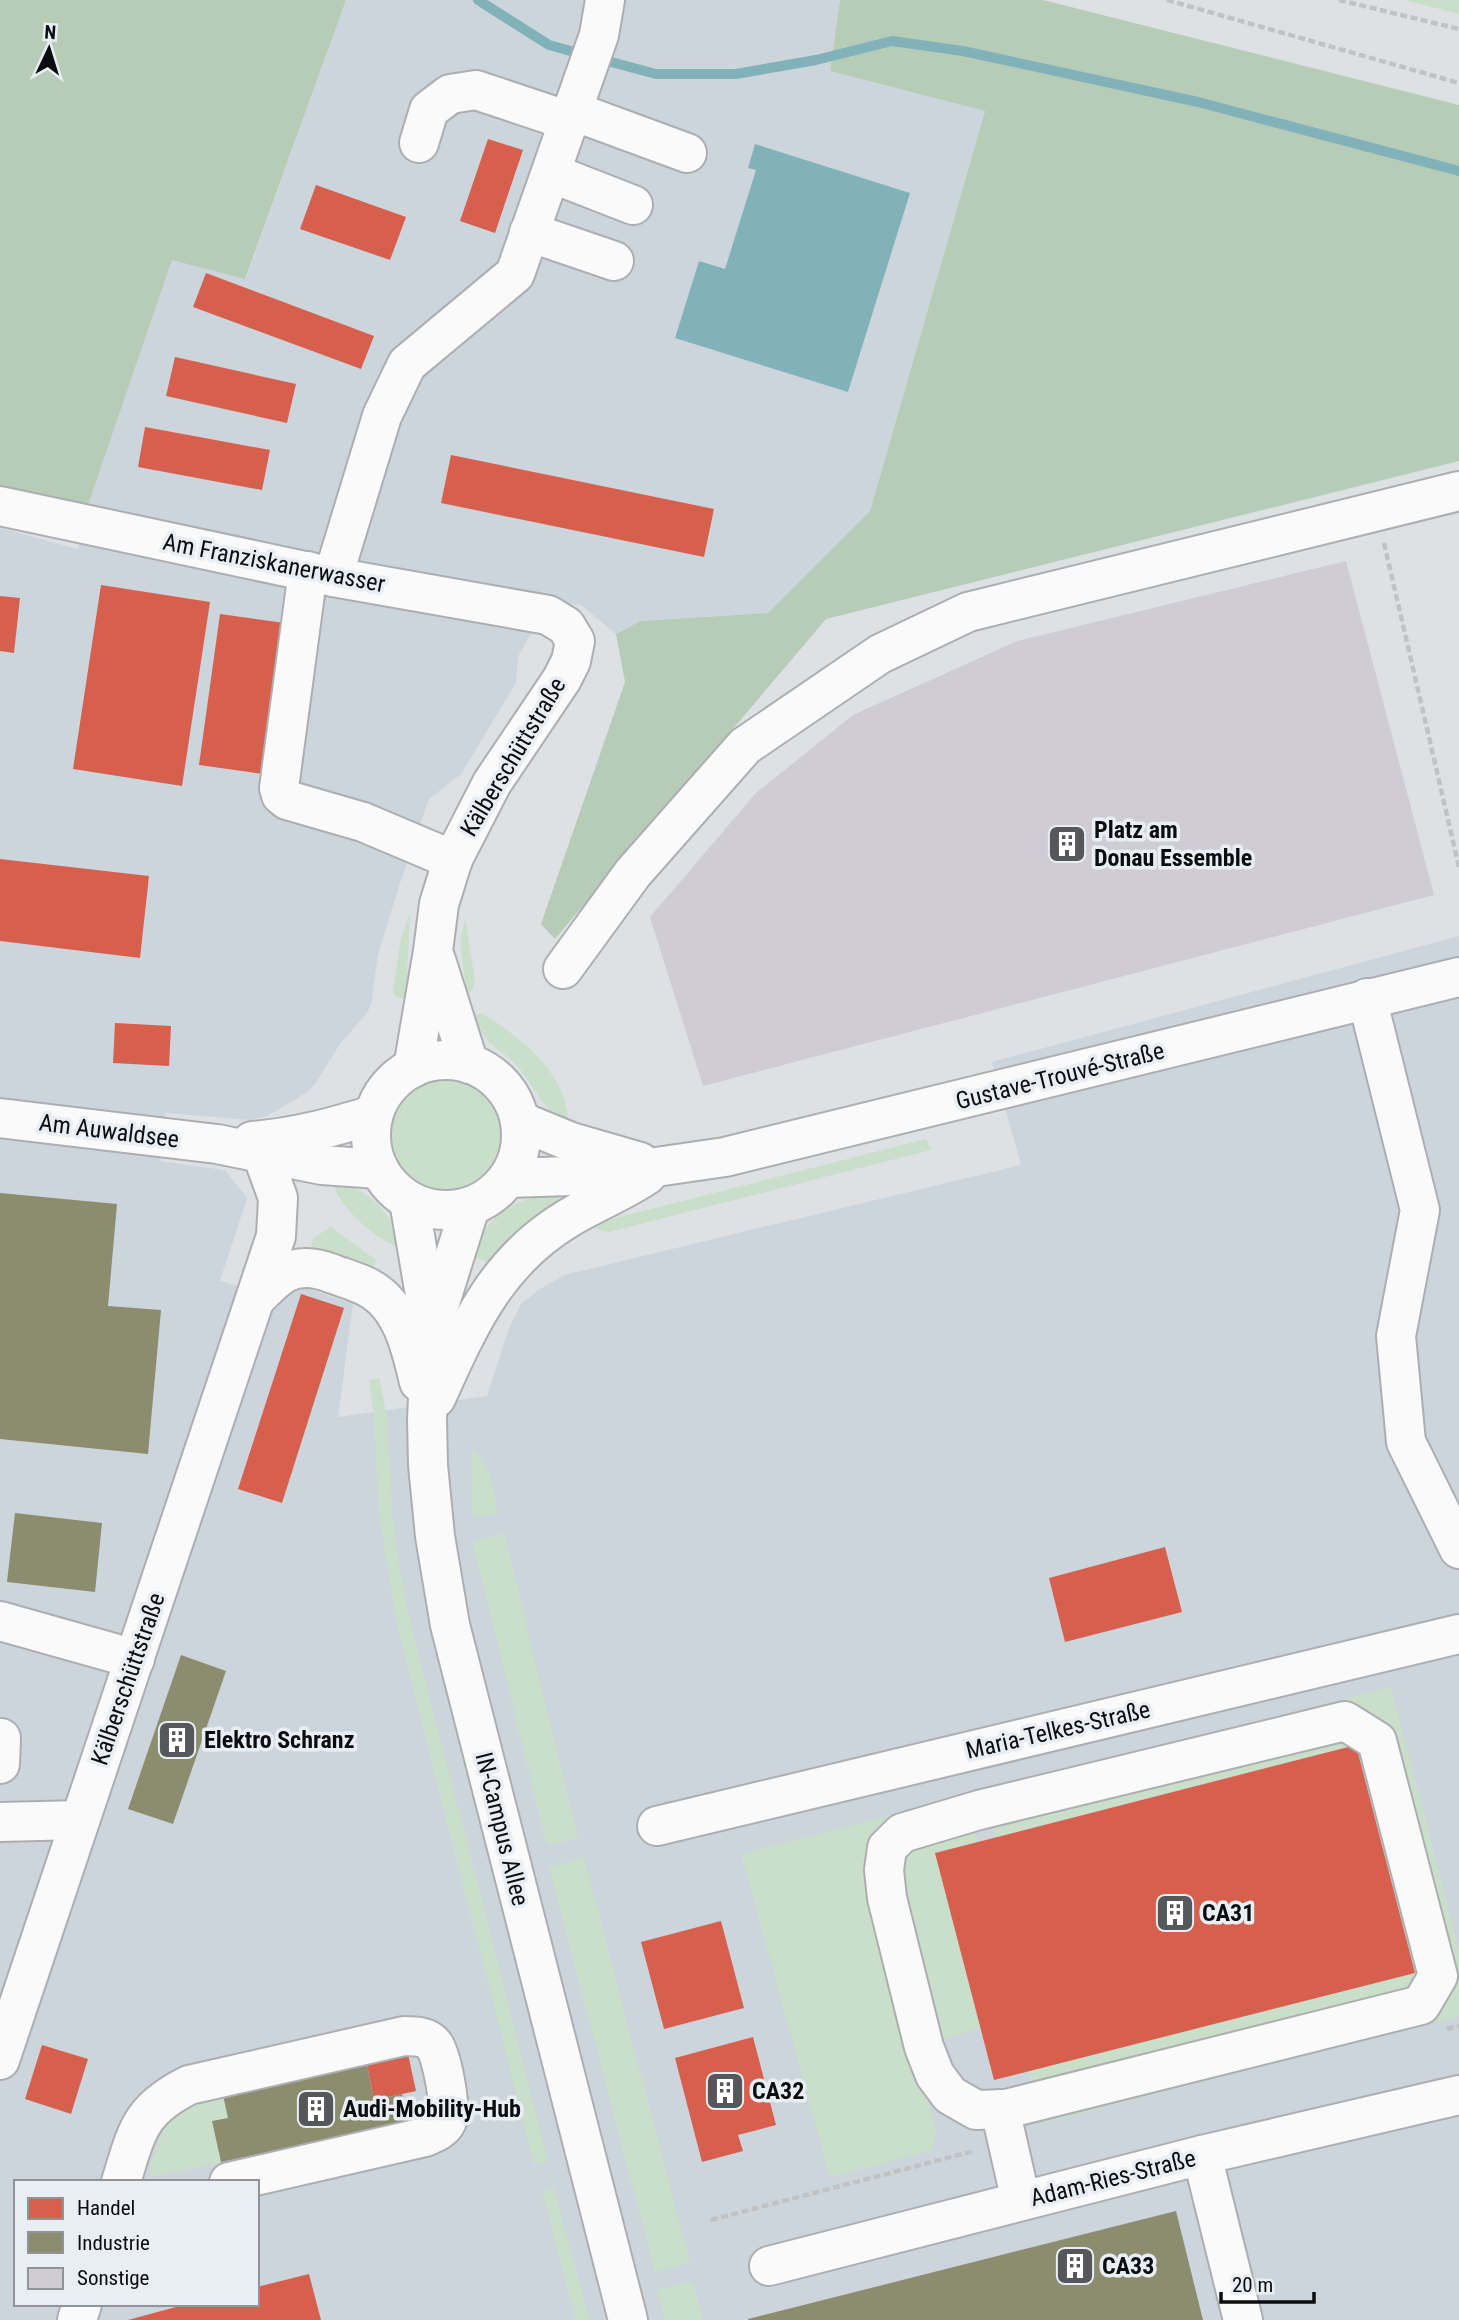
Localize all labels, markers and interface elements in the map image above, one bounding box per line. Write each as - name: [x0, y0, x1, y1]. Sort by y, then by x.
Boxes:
- north arrow: [14, 14, 84, 84]
- text: N: [44, 21, 57, 44]
- street label: Am Franziskanerwasser: [160, 528, 388, 598]
- street label: Kälberschüttstraße: [455, 673, 571, 841]
- place label: Platz am Donau Essemble: [1094, 816, 1252, 872]
- building icon: Platz am Donau Essemble: [1046, 823, 1088, 865]
- street label: Gustave-Trouvé-Straße: [953, 1037, 1167, 1115]
- street label: Am Auwaldsee: [37, 1109, 181, 1153]
- street label: Kälberschüttstraße: [85, 1589, 171, 1769]
- street label: Maria-Telkes-Straße: [963, 1695, 1153, 1765]
- building icon: Elektro Schranz: [156, 1719, 198, 1761]
- place label: Elektro Schranz: [204, 1726, 355, 1754]
- street label: IN-Campus Allee: [469, 1749, 535, 1909]
- building icon: CA31: [1154, 1892, 1196, 1934]
- place label: CA31: [1202, 1899, 1254, 1927]
- building icon: CA32: [704, 2070, 746, 2112]
- place label: CA32: [752, 2077, 804, 2105]
- building icon: Audi-Mobility-Hub: [295, 2088, 337, 2130]
- place label: Audi-Mobility-Hub: [343, 2095, 521, 2123]
- street label: Adam-Ries-Straße: [1027, 2144, 1199, 2212]
- legend: [14, 2180, 259, 2306]
- text: Handel: [77, 2196, 135, 2220]
- text: Industrie: [77, 2231, 150, 2255]
- building icon: CA33: [1054, 2245, 1096, 2287]
- place label: CA33: [1102, 2252, 1154, 2280]
- scale bar: [1221, 2260, 1314, 2304]
- text: Sonstige: [77, 2266, 150, 2290]
- text: 20 m: [1232, 2273, 1273, 2297]

